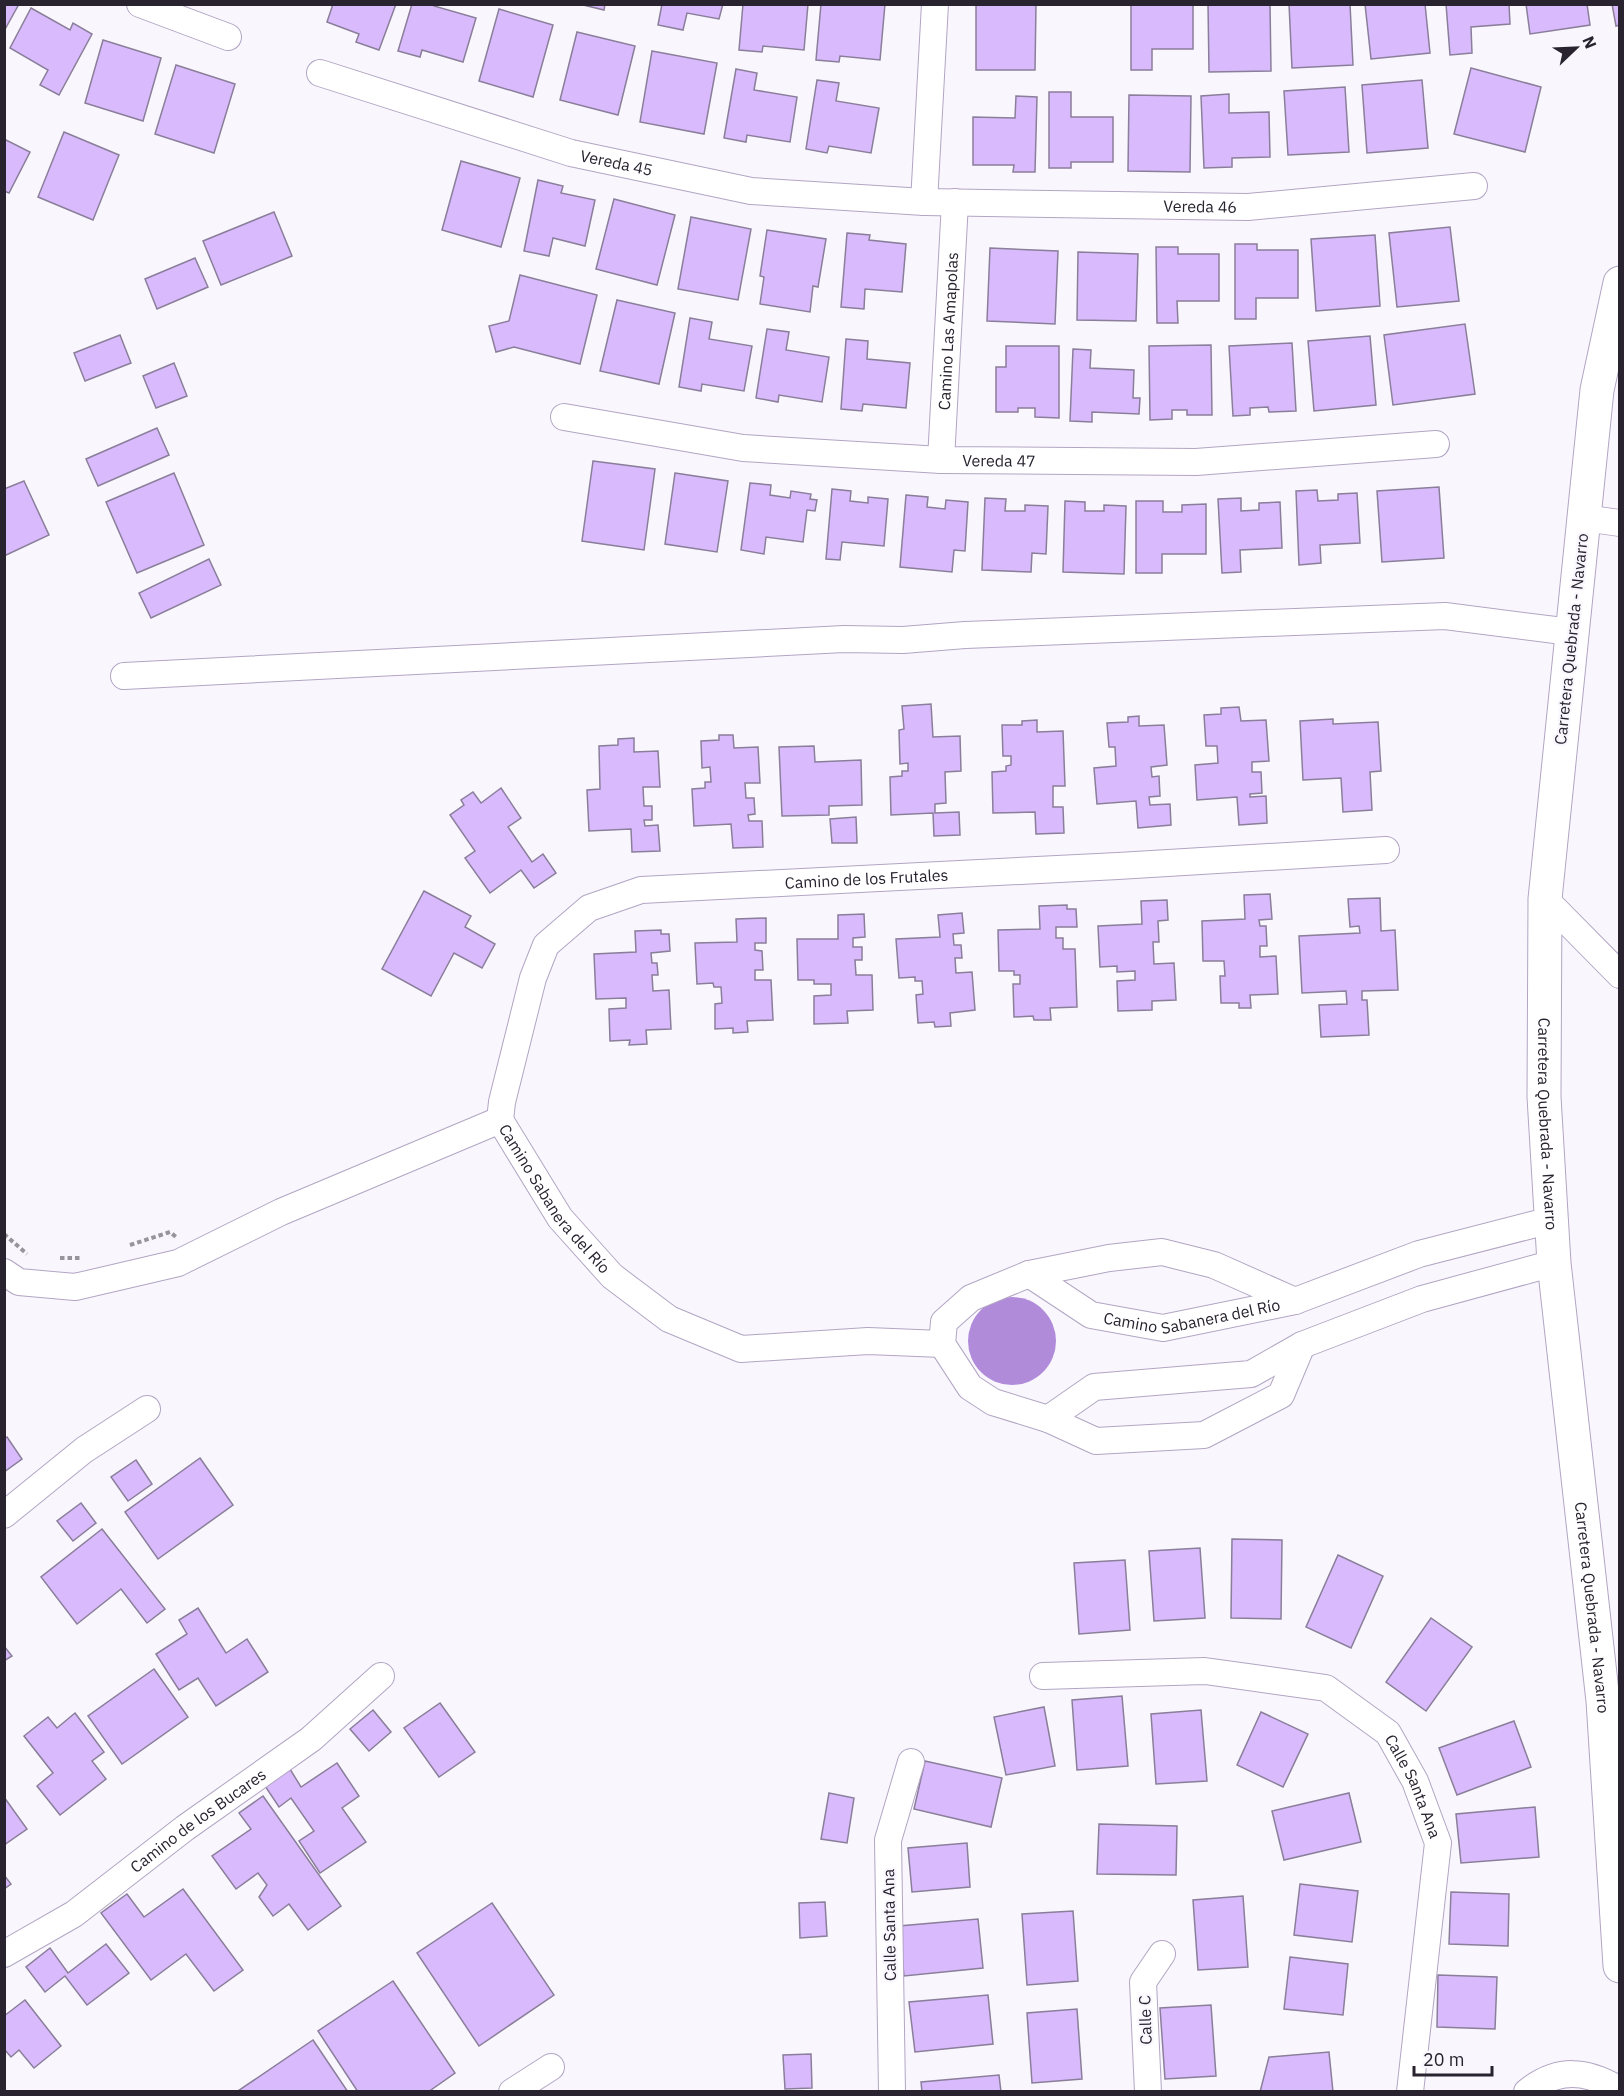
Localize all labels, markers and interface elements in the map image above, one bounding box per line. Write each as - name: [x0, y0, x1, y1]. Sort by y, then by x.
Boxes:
- north arrow: [1546, 18, 1606, 78]
- text: N: [1578, 33, 1601, 51]
- street label: Vereda 45: [579, 145, 655, 180]
- street label: Vereda 46: [1163, 196, 1237, 217]
- street label: Camino Las Amapolas: [934, 252, 962, 411]
- street label: Vereda 47: [962, 450, 1036, 471]
- street label: Carretera Quebrada - Navarro: [1550, 532, 1592, 746]
- street label: Camino de los Frutales: [784, 865, 949, 893]
- street label: Carretera Quebrada - Navarro: [1534, 1017, 1562, 1231]
- street label: Camino Sabanera del Río: [495, 1120, 615, 1277]
- street label: Camino Sabanera del Río: [1102, 1294, 1282, 1338]
- street label: Carretera Quebrada - Navarro: [1571, 1501, 1614, 1714]
- street label: Calle Santa Ana: [1381, 1731, 1446, 1841]
- street label: Camino de los Bucares: [126, 1764, 270, 1877]
- street label: Calle Santa Ana: [878, 1868, 900, 1981]
- street label: Calle C: [1134, 1995, 1156, 2045]
- scale bar: [1414, 2039, 1492, 2077]
- text: 20 m: [1423, 2048, 1465, 2071]

